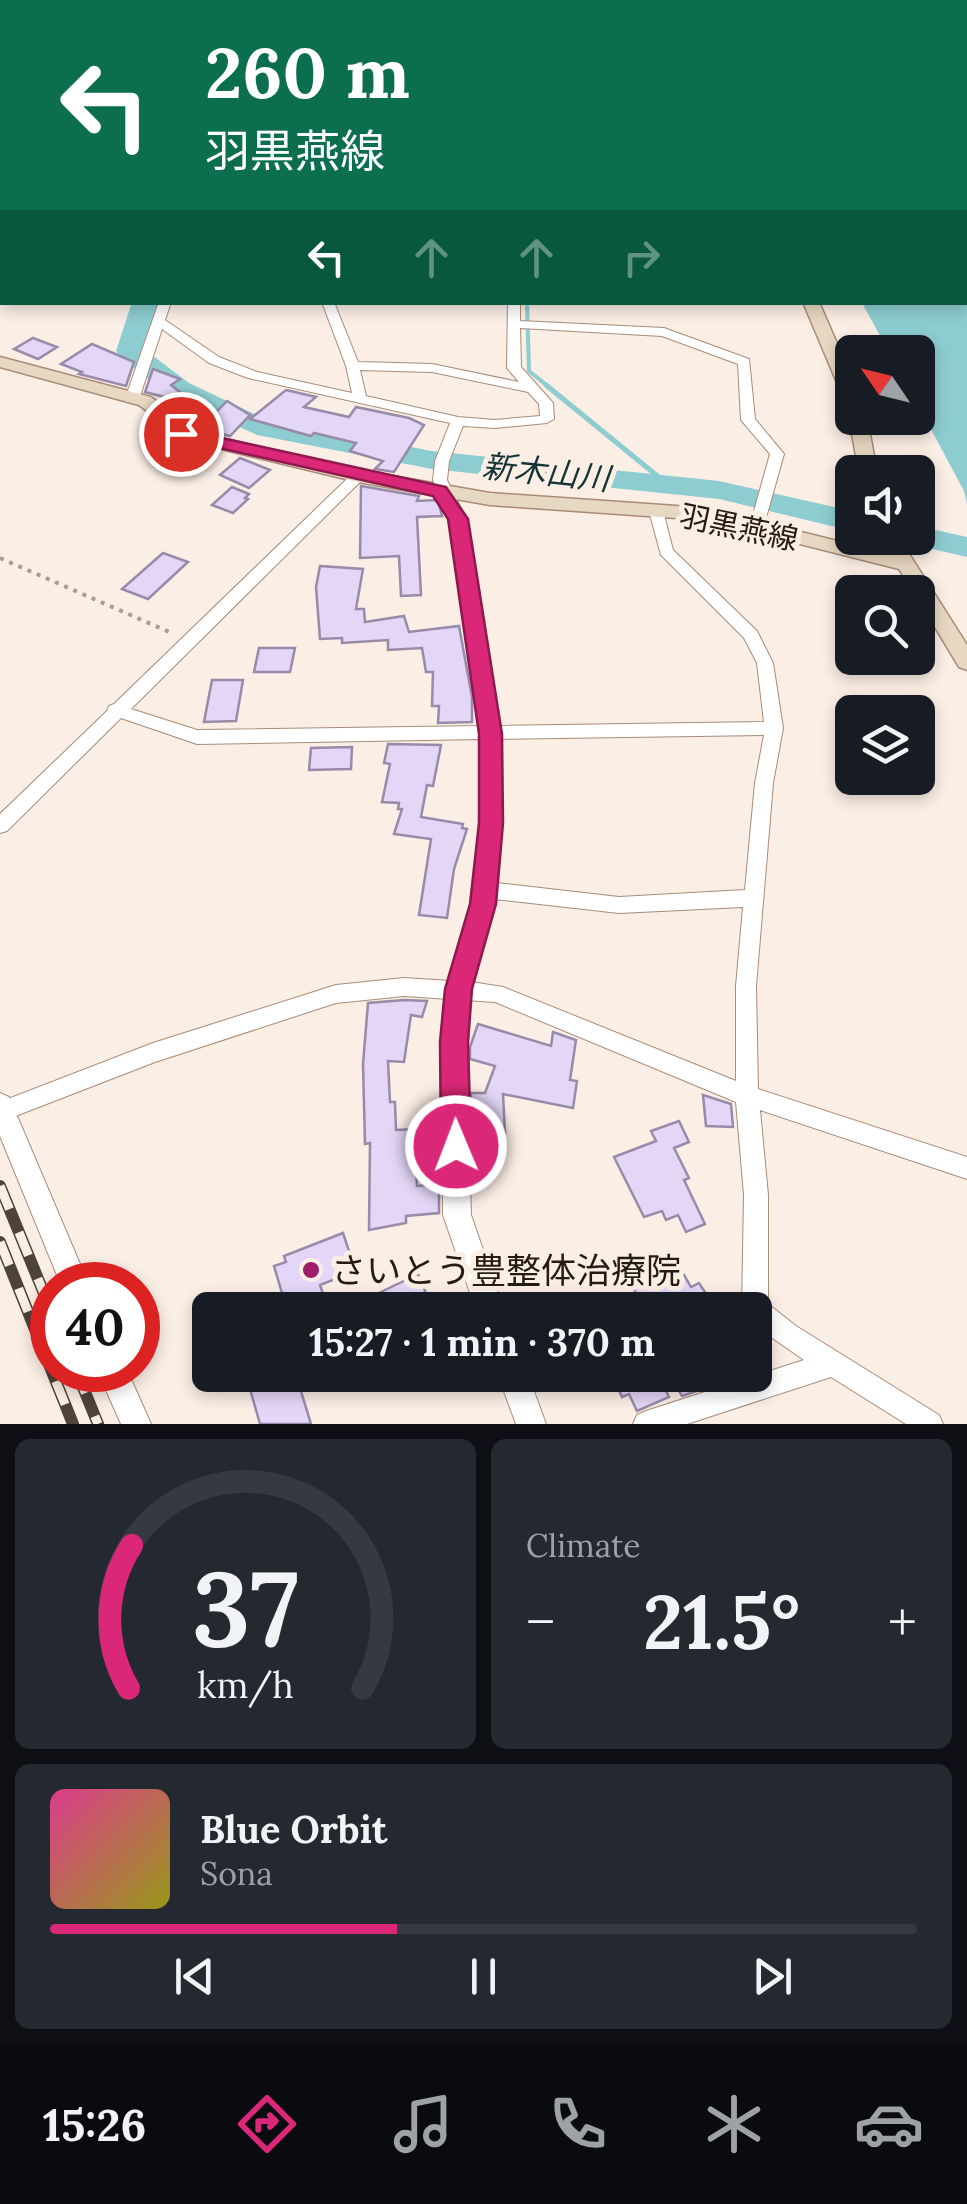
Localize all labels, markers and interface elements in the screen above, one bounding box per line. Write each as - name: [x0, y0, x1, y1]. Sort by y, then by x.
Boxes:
- text: 260 m: [205, 28, 410, 117]
- icon: left: [40, 40, 170, 170]
- text: 羽黒燕線: [205, 122, 385, 179]
- icon: left: [299, 230, 354, 285]
- icon: ahead: [404, 230, 459, 285]
- icon: ahead: [509, 230, 564, 285]
- icon: right: [614, 230, 669, 285]
- north arrow: [835, 335, 935, 435]
- map controls: [835, 335, 935, 795]
- pin: [139, 392, 224, 477]
- icon: arrive: [154, 407, 209, 462]
- water label: 新木山川: [480, 445, 615, 499]
- button: sound: [835, 455, 935, 555]
- street label: 羽黒燕線: [676, 496, 802, 558]
- button: search: [835, 575, 935, 675]
- button: layers: [835, 695, 935, 795]
- position arrow: [404, 1094, 508, 1198]
- place label: さいとう豊整体治療院: [331, 1248, 681, 1293]
- marker: さいとう豊整体治療院: [300, 1259, 322, 1281]
- speed limit sign: 40: [30, 1262, 160, 1392]
- text: 15:27 · 1 min · 370 m: [309, 1318, 655, 1366]
- text: Climate: [526, 1525, 641, 1566]
- text: 37: [192, 1541, 299, 1674]
- text: 21.5°: [643, 1574, 800, 1670]
- text: −: [526, 1587, 555, 1657]
- text: +: [888, 1587, 917, 1657]
- text: km/h: [197, 1662, 294, 1708]
- text: Blue Orbit: [200, 1805, 387, 1853]
- text: Sona: [200, 1853, 273, 1894]
- icon: previous: [167, 1949, 222, 2004]
- icon: pause: [456, 1949, 511, 2004]
- icon: next: [745, 1949, 800, 2004]
- icon: directions: [232, 2089, 302, 2159]
- icon: music: [388, 2089, 458, 2159]
- icon: phone: [543, 2089, 613, 2159]
- icon: climate: [699, 2089, 769, 2159]
- icon: car: [854, 2089, 924, 2159]
- text: 15:26: [43, 2096, 146, 2153]

